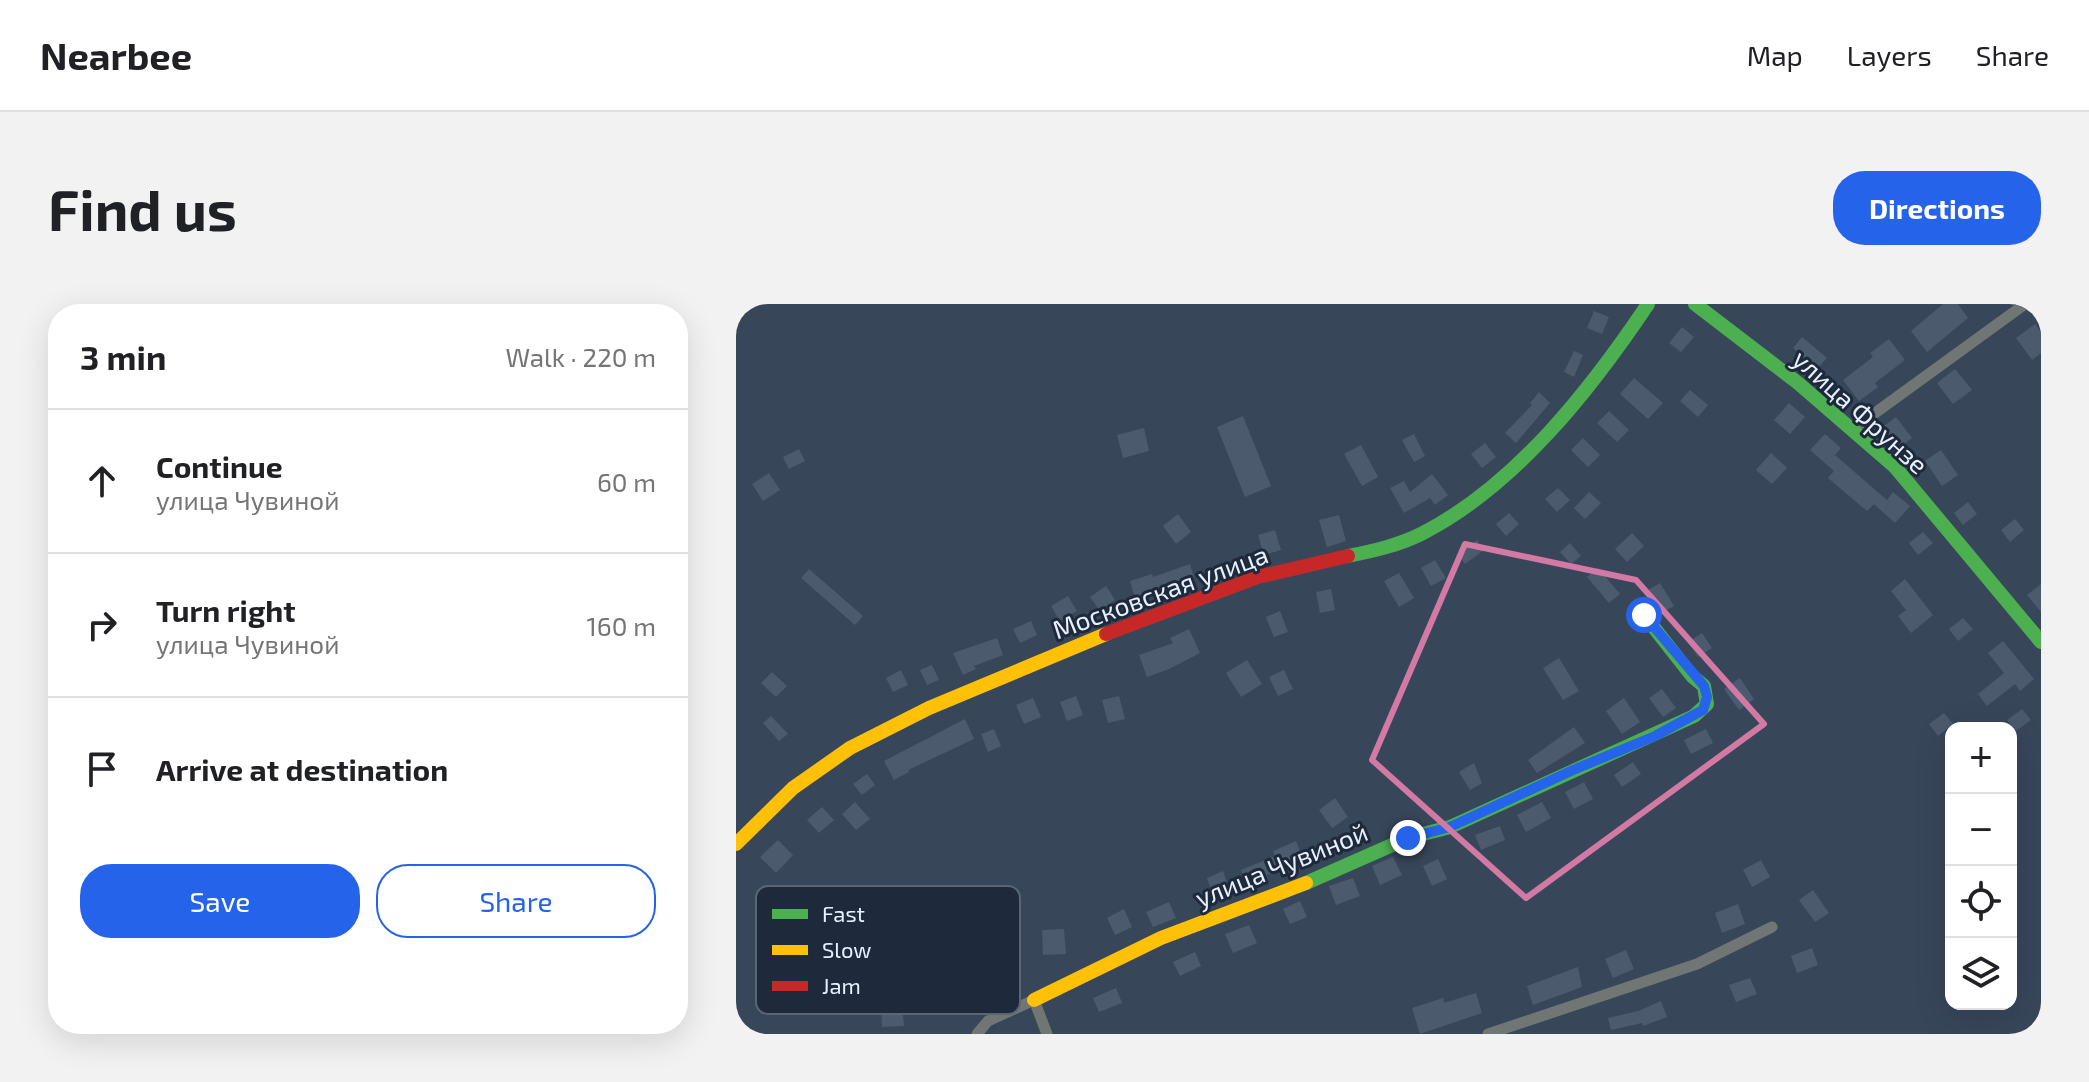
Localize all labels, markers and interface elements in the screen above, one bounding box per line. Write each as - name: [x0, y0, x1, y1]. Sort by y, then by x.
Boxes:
- text: Nearbee: [40, 32, 192, 78]
- text: Map: [1747, 38, 1803, 72]
- text: Layers: [1847, 38, 1932, 72]
- text: Share: [1976, 38, 2049, 72]
- button: Directions: [1833, 171, 2041, 245]
- text: Find us: [48, 175, 237, 242]
- text: 3 min: [80, 336, 166, 377]
- text: Walk · 220 m: [505, 341, 656, 372]
- street label: улица Фрунзе: [1787, 342, 1935, 480]
- text: Continue: [156, 448, 283, 484]
- icon: ahead: [80, 459, 124, 503]
- text: 60 m: [597, 466, 656, 497]
- text: улица Чувиной: [156, 484, 339, 515]
- street label: Московская улица: [1048, 538, 1272, 645]
- text: Turn right: [156, 592, 296, 628]
- route start: [1626, 597, 1662, 633]
- icon: right: [80, 603, 124, 647]
- text: 160 m: [587, 610, 656, 641]
- text: улица Чувиной: [156, 628, 339, 659]
- map controls: [1945, 722, 2017, 1010]
- button: +: [1945, 722, 2017, 794]
- icon: arrive: [80, 747, 124, 791]
- text: Arrive at destination: [156, 751, 448, 787]
- button: −: [1945, 794, 2017, 866]
- street label: улица Чувиной: [1190, 815, 1372, 914]
- route end: [1390, 820, 1426, 856]
- button: Save: [80, 864, 360, 938]
- button: Share: [376, 864, 656, 938]
- button: locate: [1945, 866, 2017, 938]
- legend: [756, 886, 1020, 1014]
- text: Fast: [822, 900, 865, 926]
- text: Slow: [822, 936, 871, 962]
- button: layers: [1945, 938, 2017, 1010]
- text: Jam: [822, 972, 861, 998]

